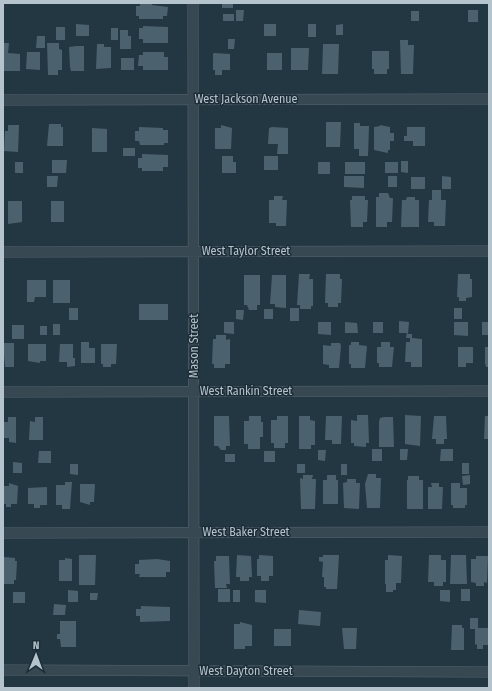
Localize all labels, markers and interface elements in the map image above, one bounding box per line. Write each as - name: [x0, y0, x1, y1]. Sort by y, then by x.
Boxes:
- street label: West Jackson Avenue: [194, 92, 298, 106]
- street label: West Taylor Street: [202, 244, 290, 258]
- street label: Mason Street: [187, 314, 201, 378]
- street label: West Rankin Street: [200, 384, 292, 398]
- street label: West Baker Street: [202, 525, 290, 539]
- north arrow: [16, 635, 56, 675]
- text: N: [33, 639, 40, 652]
- street label: West Dayton Street: [199, 664, 293, 678]

